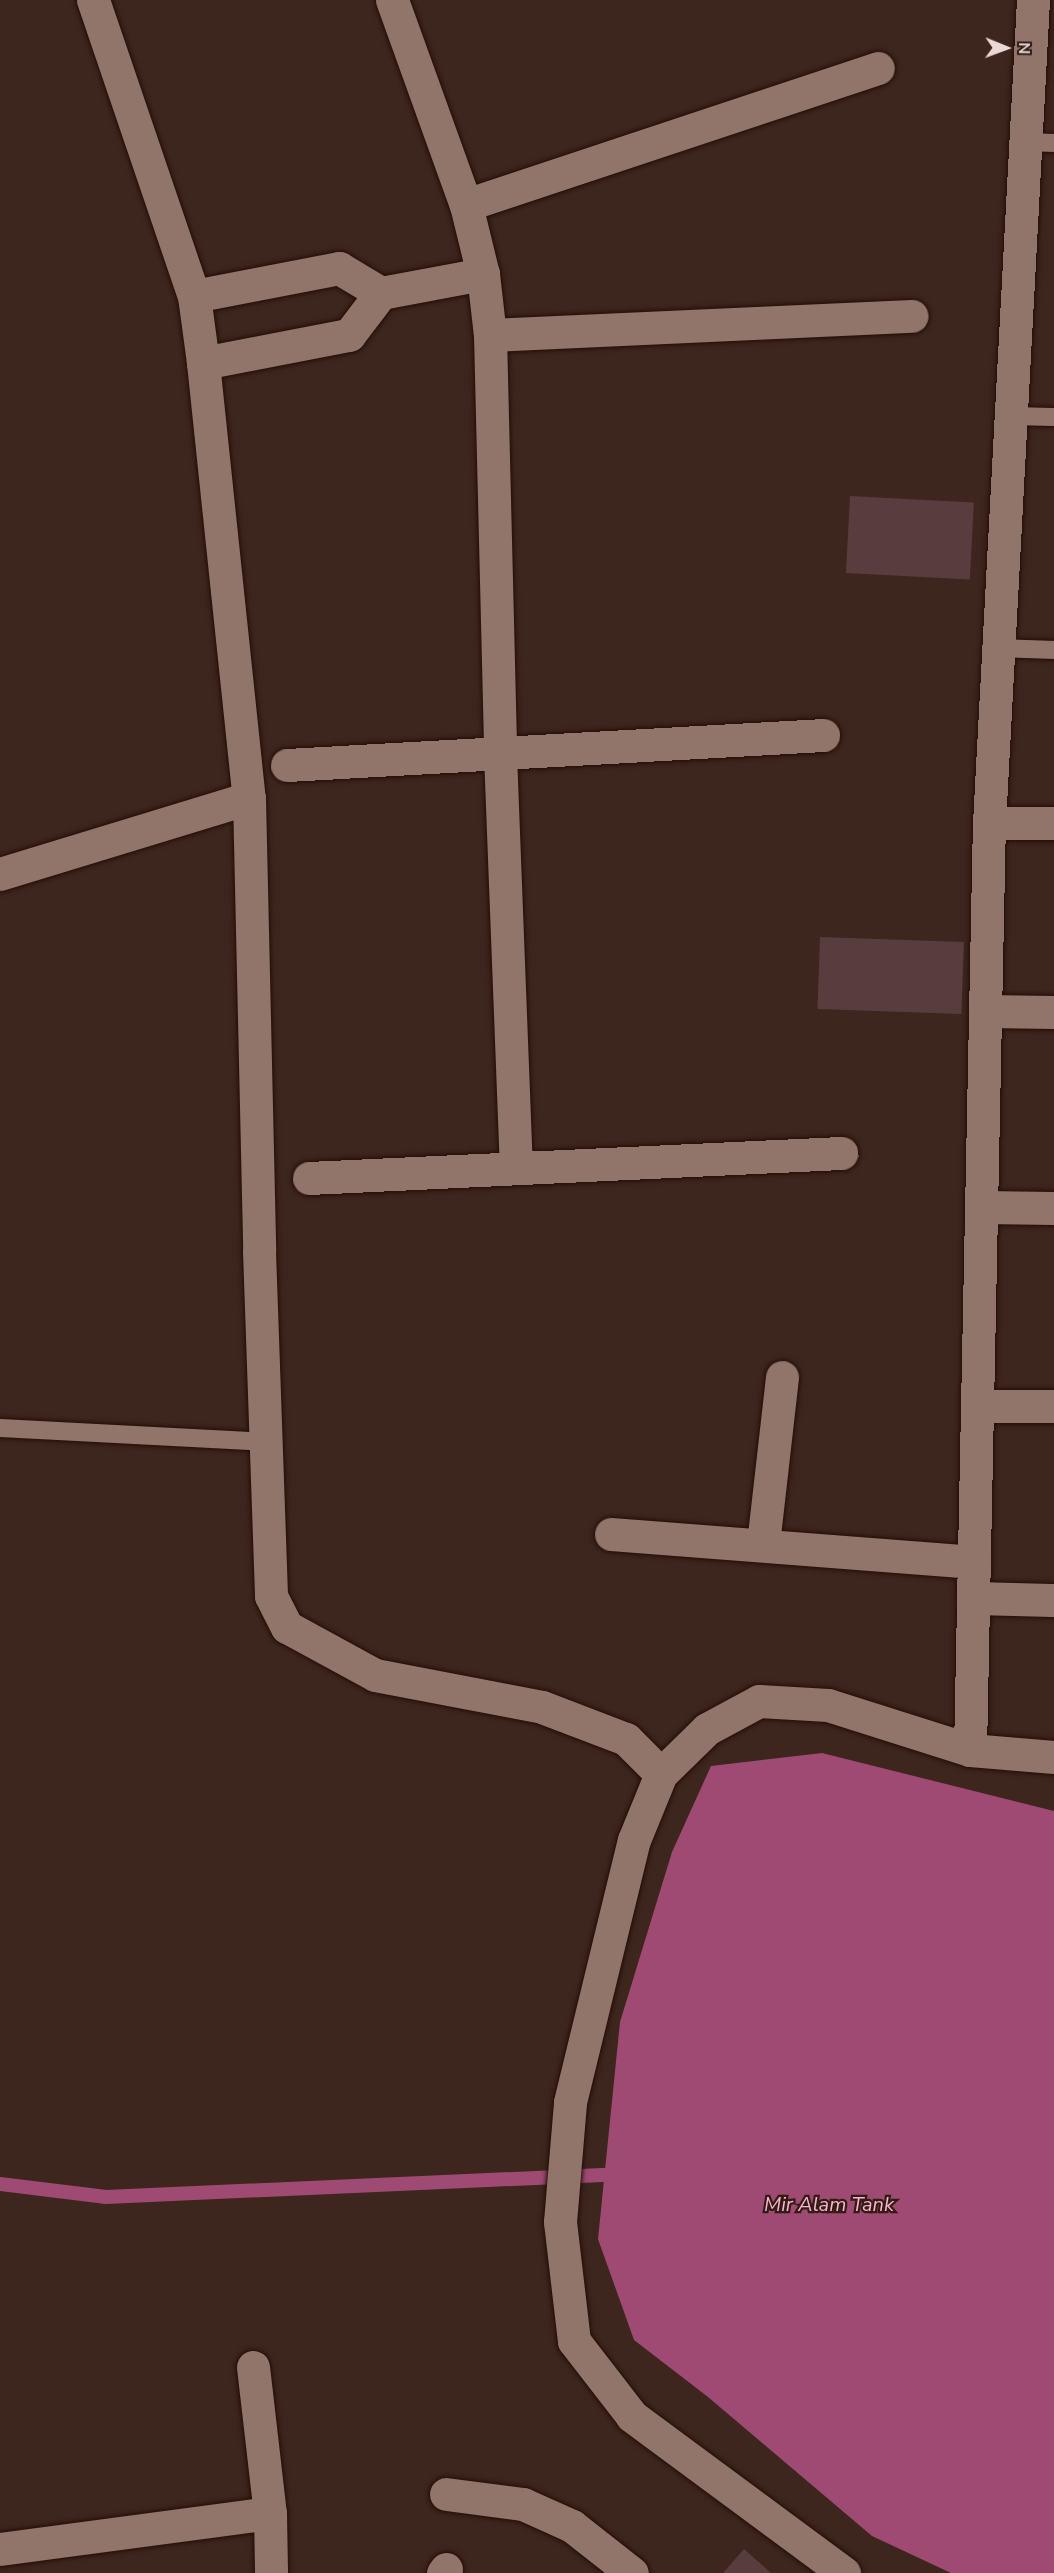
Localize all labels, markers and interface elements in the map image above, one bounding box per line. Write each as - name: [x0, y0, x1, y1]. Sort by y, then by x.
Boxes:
- north arrow: [976, 18, 1036, 78]
- text: N: [1013, 42, 1035, 54]
- water label: Mir Alam Tank: [764, 2192, 894, 2216]

